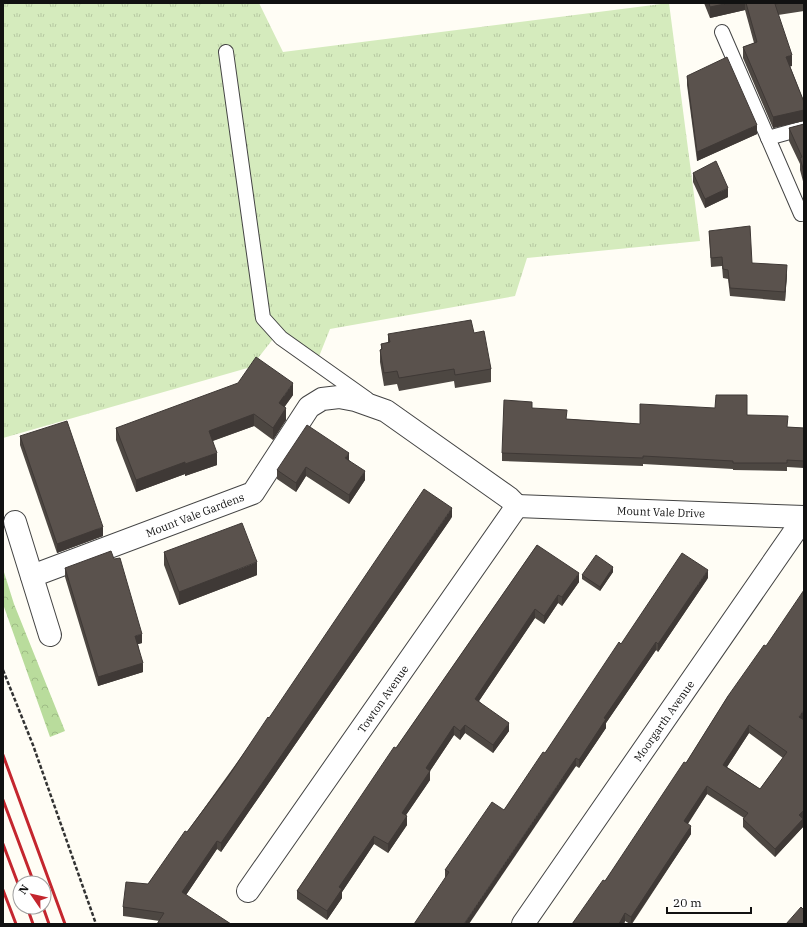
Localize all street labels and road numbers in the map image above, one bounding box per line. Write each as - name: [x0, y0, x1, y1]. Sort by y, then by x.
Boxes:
- street label: Mount Vale Gardens: [144, 490, 246, 540]
- street label: Mount Vale Drive: [617, 503, 705, 521]
- street label: Towton Avenue: [354, 662, 412, 736]
- street label: Moorgarth Avenue: [631, 678, 697, 764]

